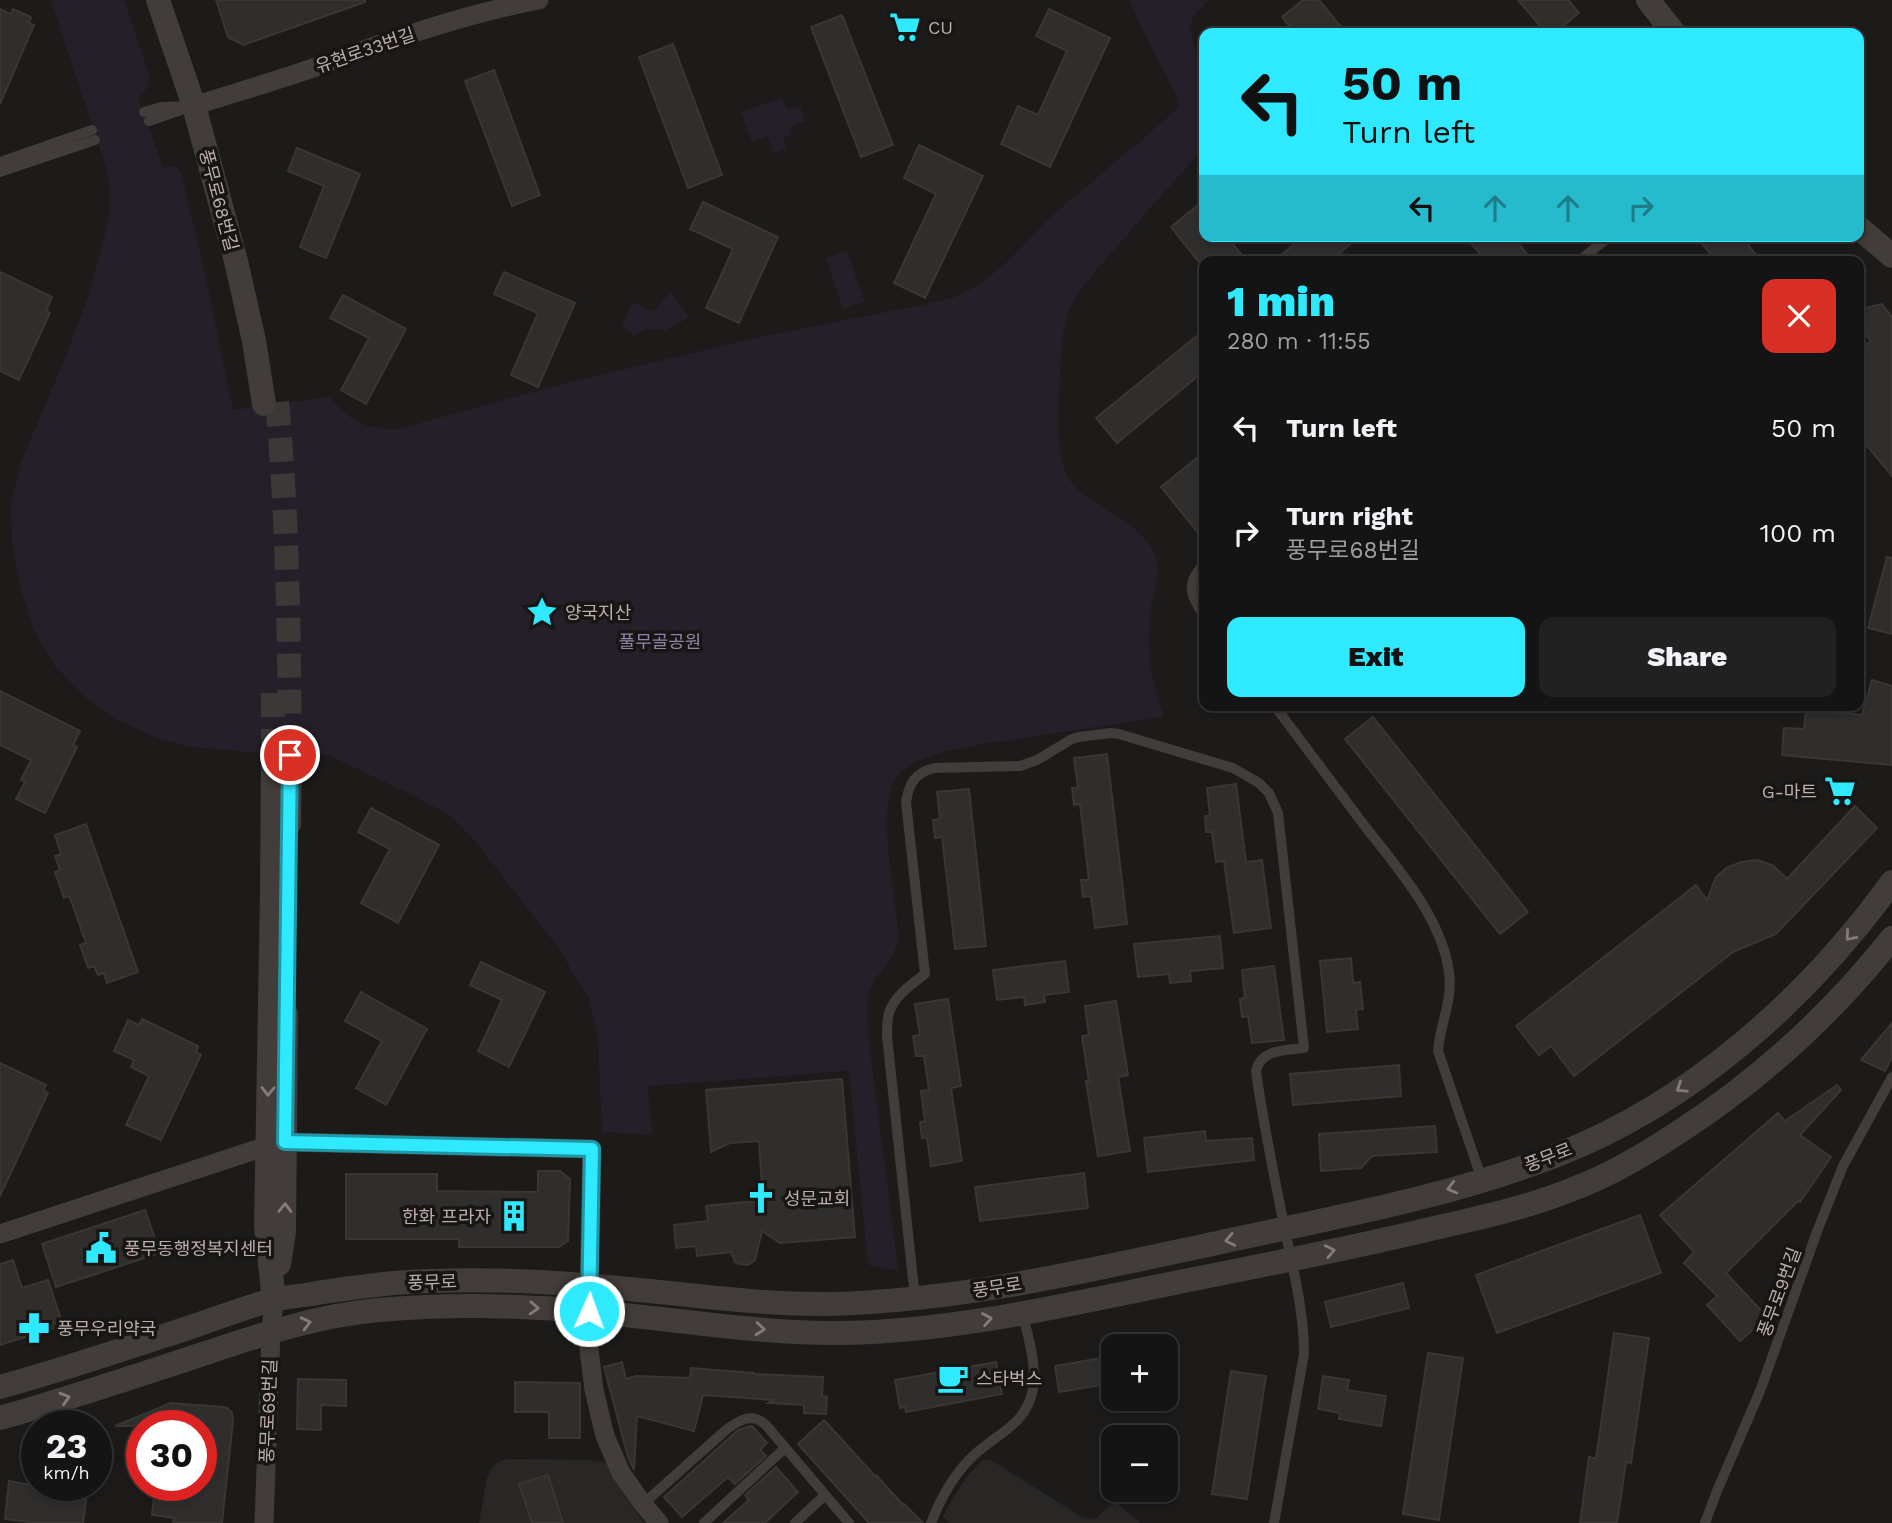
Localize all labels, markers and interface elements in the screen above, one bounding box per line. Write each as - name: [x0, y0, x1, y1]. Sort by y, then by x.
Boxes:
- supermarket icon: CU: [888, 10, 922, 44]
- place label: CU: [928, 17, 953, 38]
- street label: 유현로33번길: [313, 23, 417, 77]
- text: 50 m: [1342, 54, 1462, 112]
- icon: left: [1227, 56, 1318, 147]
- text: Turn left: [1342, 113, 1475, 151]
- street label: 풍무로68번길: [195, 147, 243, 253]
- icon: left: [1403, 189, 1441, 227]
- icon: ahead: [1476, 189, 1514, 227]
- icon: ahead: [1549, 189, 1587, 227]
- icon: right: [1622, 189, 1660, 227]
- text: 1 min: [1227, 277, 1335, 326]
- button: close: [1762, 279, 1836, 353]
- text: 280 m · 11:55: [1227, 328, 1371, 355]
- icon: left: [1227, 409, 1265, 447]
- text: Turn left: [1286, 413, 1397, 443]
- text: 50 m: [1771, 413, 1836, 443]
- text: Turn right: [1286, 501, 1413, 531]
- icon: right: [1227, 514, 1265, 552]
- text: 100 m: [1760, 518, 1836, 548]
- text: 풍무로68번길: [1286, 537, 1420, 564]
- place icon: 양국지산: [525, 595, 559, 629]
- place label: 양국지산: [565, 602, 631, 623]
- button: Exit: [1227, 617, 1525, 697]
- button: Share: [1539, 617, 1836, 697]
- park label: 풀무골공원: [619, 631, 701, 652]
- pin: [260, 725, 320, 785]
- icon: arrive: [271, 736, 309, 774]
- supermarket icon: G-마트: [1823, 774, 1857, 808]
- place label: G-마트: [1762, 781, 1817, 802]
- one-way arrow: [1846, 928, 1858, 941]
- one-way arrow: [1676, 1080, 1689, 1093]
- one-way arrow: [260, 1086, 276, 1097]
- street label: 풍무로: [1521, 1138, 1575, 1176]
- one-way arrow: [1446, 1180, 1458, 1194]
- church icon: 성문교회: [744, 1181, 778, 1215]
- place label: 성문교회: [784, 1188, 850, 1209]
- building icon: 한화 프라자: [497, 1199, 531, 1233]
- one-way arrow: [277, 1202, 292, 1213]
- place label: 한화 프라자: [402, 1206, 491, 1227]
- public building icon: 풍무동행정복지센터: [84, 1231, 118, 1265]
- one-way arrow: [1224, 1231, 1236, 1246]
- place label: 풍무동행정복지센터: [124, 1238, 273, 1259]
- street label: 풍무로9번길: [1753, 1244, 1805, 1340]
- one-way arrow: [1324, 1245, 1336, 1260]
- street label: 풍무로: [407, 1271, 457, 1293]
- street label: 풍무로: [971, 1273, 1023, 1301]
- position arrow: [552, 1274, 626, 1348]
- one-way arrow: [528, 1301, 539, 1316]
- pharmacy icon: 풍무우리약국: [17, 1311, 51, 1345]
- one-way arrow: [981, 1312, 993, 1327]
- one-way arrow: [300, 1317, 312, 1331]
- place label: 풍무우리약국: [57, 1318, 156, 1339]
- one-way arrow: [754, 1321, 766, 1336]
- map controls: [1101, 1334, 1178, 1502]
- button: +: [1101, 1334, 1178, 1411]
- street label: 풍무로69번길: [256, 1358, 280, 1464]
- cafe icon: 스타벅스: [936, 1361, 970, 1395]
- place label: 스타벅스: [976, 1368, 1042, 1389]
- one-way arrow: [59, 1392, 71, 1407]
- speed limit sign: 30: [126, 1410, 217, 1501]
- text: 23: [46, 1425, 87, 1467]
- button: −: [1101, 1425, 1178, 1502]
- text: km/h: [43, 1462, 90, 1483]

